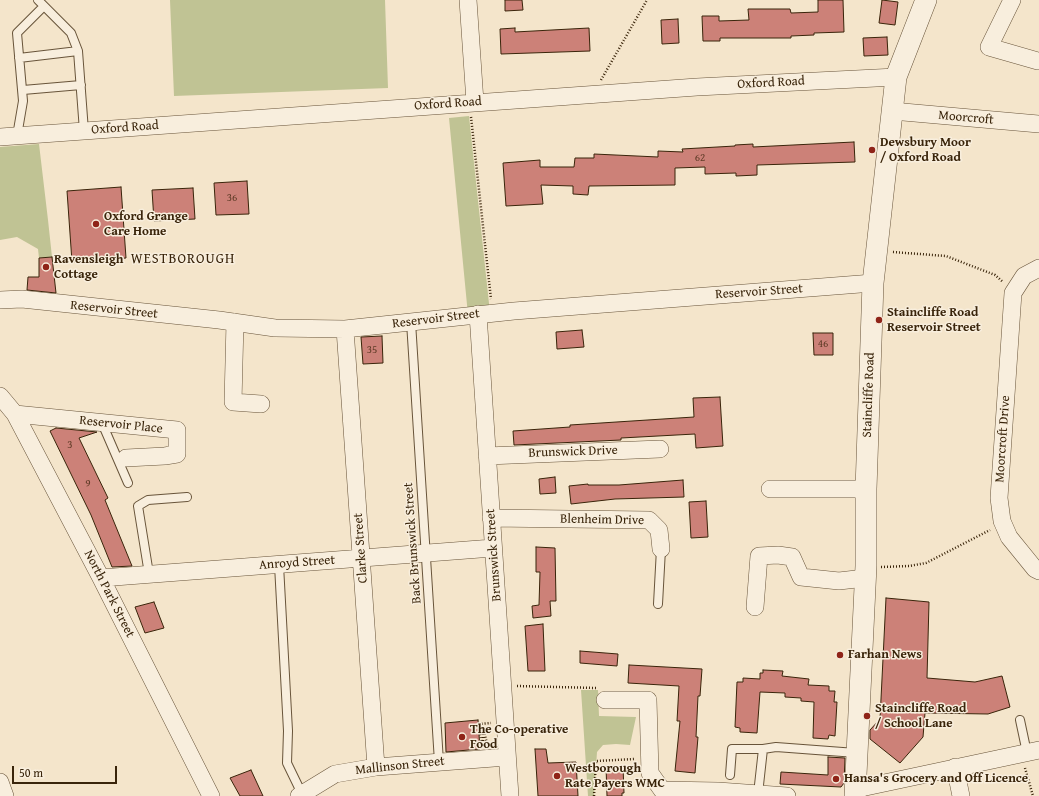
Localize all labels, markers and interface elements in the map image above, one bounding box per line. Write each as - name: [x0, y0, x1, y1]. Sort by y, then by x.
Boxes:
- street label: Oxford Road: [737, 73, 805, 93]
- street label: Oxford Road: [414, 94, 482, 114]
- street label: Moorcroft: [938, 108, 994, 128]
- street label: Oxford Road: [91, 118, 159, 138]
- place label: Dewsbury Moor / Oxford Road: [880, 135, 971, 166]
- marker: Dewsbury Moor / Oxford Road: [867, 145, 877, 155]
- house number: 62: [695, 151, 705, 165]
- house number: 36: [227, 191, 237, 205]
- place label: Oxford Grange Care Home: [104, 209, 188, 240]
- marker: Oxford Grange Care Home: [91, 219, 101, 229]
- district label: WESTBOROUGH: [131, 251, 235, 267]
- place label: Ravensleigh Cottage: [54, 252, 124, 283]
- marker: Ravensleigh Cottage: [41, 262, 51, 272]
- street label: Reservoir Street: [715, 281, 803, 303]
- street label: Reservoir Street: [70, 298, 158, 322]
- place label: Staincliffe Road Reservoir Street: [887, 305, 981, 336]
- street label: Reservoir Street: [391, 306, 481, 332]
- marker: Staincliffe Road Reservoir Street: [874, 315, 884, 325]
- house number: 46: [818, 337, 828, 351]
- house number: 35: [367, 343, 377, 357]
- street label: Staincliffe Road: [860, 352, 878, 438]
- street label: Moorcroft Drive: [992, 395, 1014, 483]
- street label: Reservoir Place: [79, 413, 163, 437]
- house number: 3: [67, 438, 73, 452]
- street label: Brunswick Drive: [528, 443, 618, 461]
- house number: 9: [85, 477, 91, 491]
- street label: Back Brunswick Street: [401, 482, 425, 604]
- street label: Brunswick Street: [483, 508, 505, 602]
- street label: Blenheim Drive: [560, 511, 644, 529]
- street label: Clarke Street: [351, 512, 371, 584]
- street label: North Park Street: [80, 548, 138, 640]
- street label: Anroyd Street: [258, 553, 336, 573]
- place label: Farhan News: [848, 647, 922, 663]
- marker: Farhan News: [835, 650, 845, 660]
- place label: Staincliffe Road / School Lane: [875, 701, 966, 732]
- marker: Staincliffe Road / School Lane: [862, 711, 872, 721]
- place label: The Co-operative Food: [470, 722, 568, 753]
- marker: The Co-operative Food: [457, 732, 467, 742]
- street label: Mallinson Street: [354, 754, 446, 778]
- scale bar: [14, 758, 119, 784]
- place label: Westborough Rate Payers WMC: [565, 761, 665, 792]
- text: 50 m: [19, 764, 43, 781]
- marker: Westborough Rate Payers WMC: [552, 771, 562, 781]
- place label: Hansa's Grocery and Off Licence: [844, 771, 1028, 787]
- marker: Hansa's Grocery and Off Licence: [831, 774, 841, 784]

